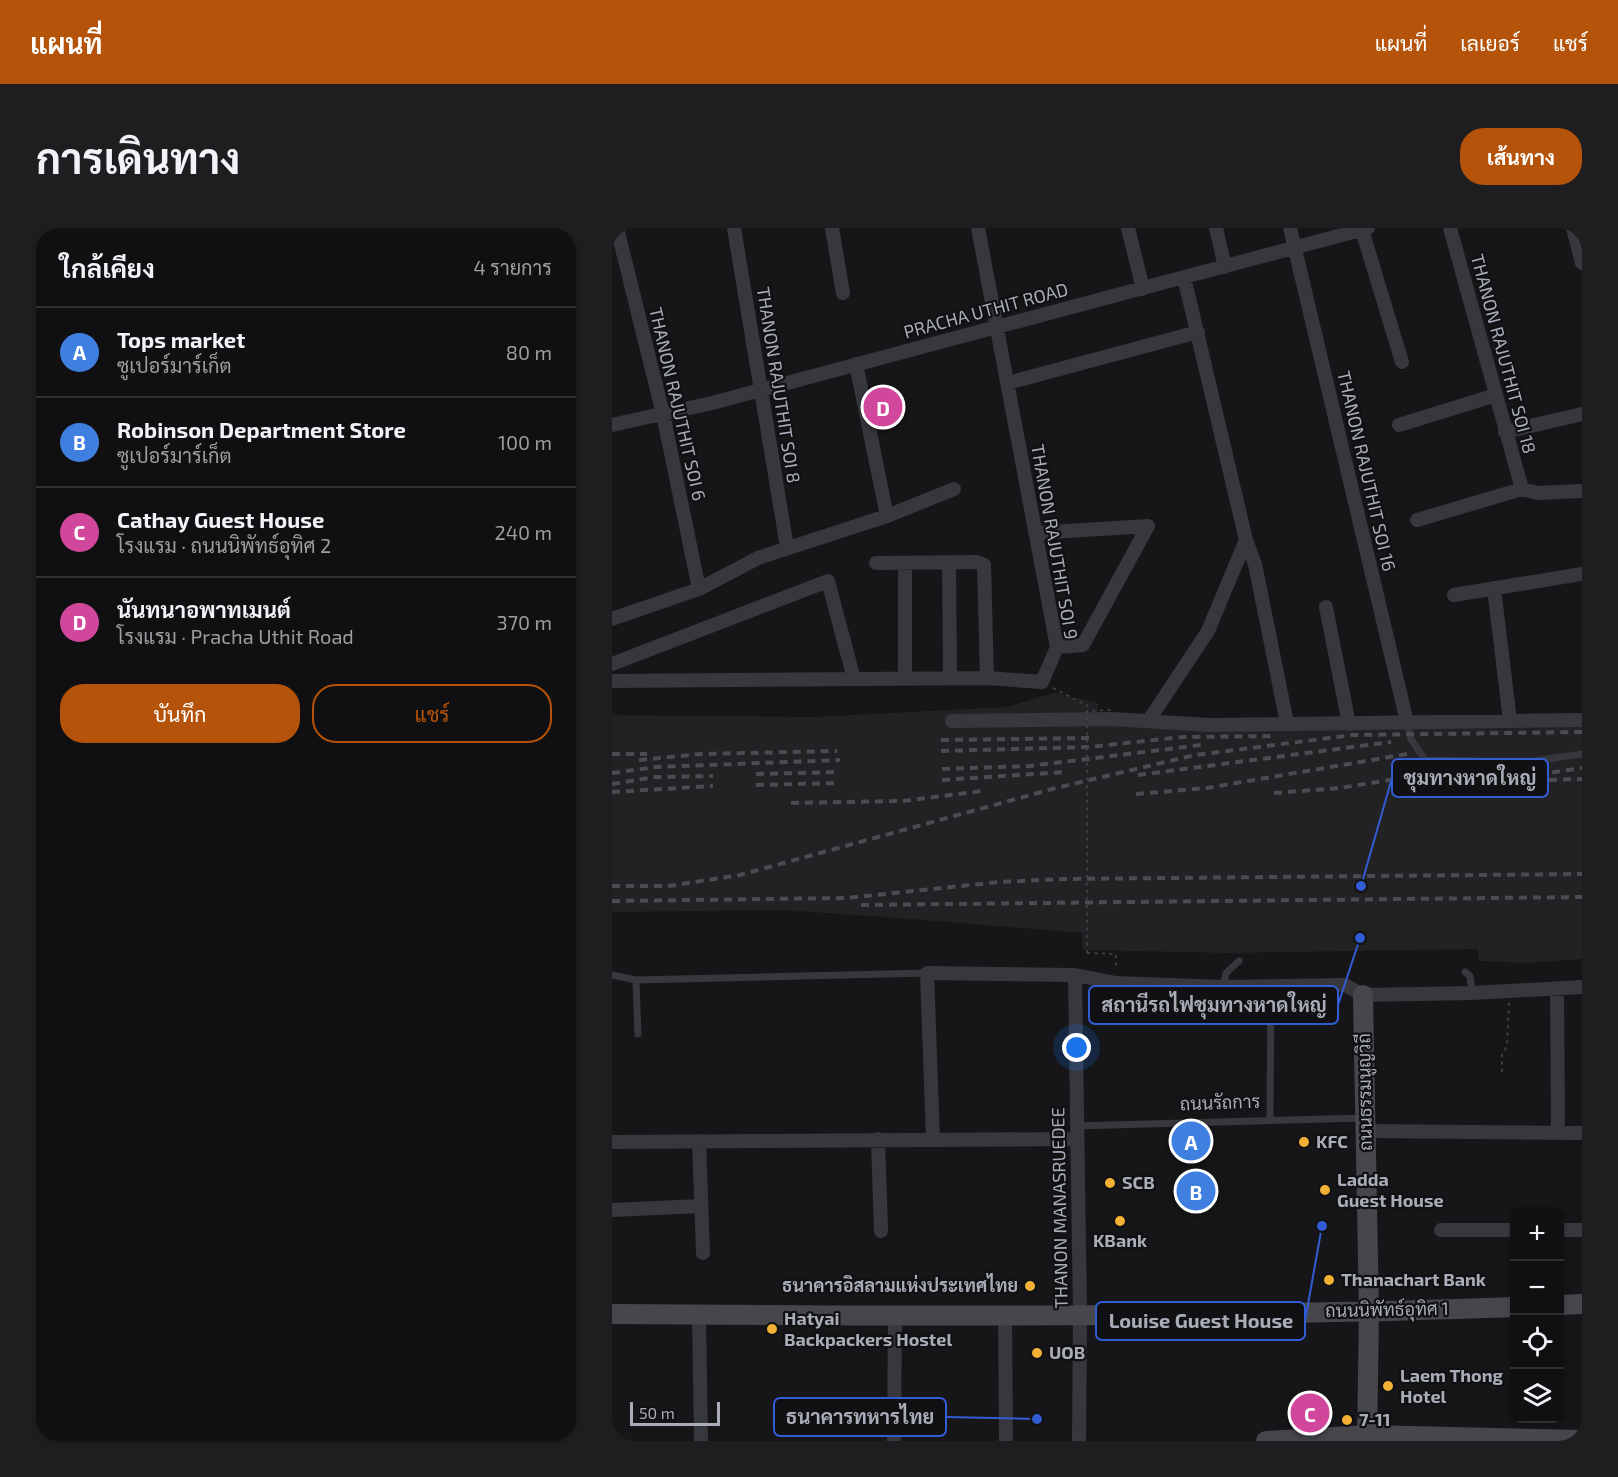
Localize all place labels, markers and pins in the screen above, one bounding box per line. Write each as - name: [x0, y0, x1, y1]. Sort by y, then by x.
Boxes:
- pin: D: [864, 384, 902, 429]
- callout: ชุมทางหาดใหญ่: [1392, 759, 1548, 797]
- callout: สถานีรถไฟชุมทางหาดใหญ่: [1089, 986, 1338, 1024]
- pin: A: [1172, 1118, 1210, 1164]
- place label: KFC: [1316, 1130, 1348, 1152]
- marker: KFC: [1297, 1135, 1311, 1149]
- pin: B: [1176, 1168, 1216, 1214]
- place label: Ladda Guest House: [1337, 1168, 1444, 1211]
- place label: SCB: [1122, 1171, 1155, 1193]
- marker: SCB: [1103, 1176, 1117, 1190]
- marker: Ladda Guest House: [1318, 1183, 1332, 1197]
- marker: KBank: [1113, 1214, 1127, 1228]
- place label: KBank: [1093, 1229, 1147, 1251]
- place label: Thanachart Bank: [1341, 1268, 1486, 1290]
- place label: ธนาคารอิสลามแห่งประเทศไทย: [782, 1273, 1018, 1296]
- marker: Thanachart Bank: [1322, 1273, 1336, 1287]
- marker: ธนาคารอิสลามแห่งประเทศไทย: [1023, 1279, 1037, 1293]
- callout: Louise Guest House: [1096, 1302, 1305, 1340]
- place label: Hatyai Backpackers Hostel: [784, 1307, 952, 1350]
- marker: Hatyai Backpackers Hostel: [765, 1322, 779, 1336]
- place label: UOB: [1049, 1341, 1085, 1363]
- marker: UOB: [1030, 1346, 1044, 1360]
- place label: Laem Thong Hotel: [1400, 1364, 1504, 1407]
- marker: Laem Thong Hotel: [1381, 1379, 1395, 1393]
- pin: C: [1290, 1390, 1330, 1436]
- callout: ธนาคารทหารไทย: [774, 1398, 946, 1436]
- place label: 7-11: [1359, 1408, 1391, 1430]
- marker: 7-11: [1340, 1413, 1354, 1427]

